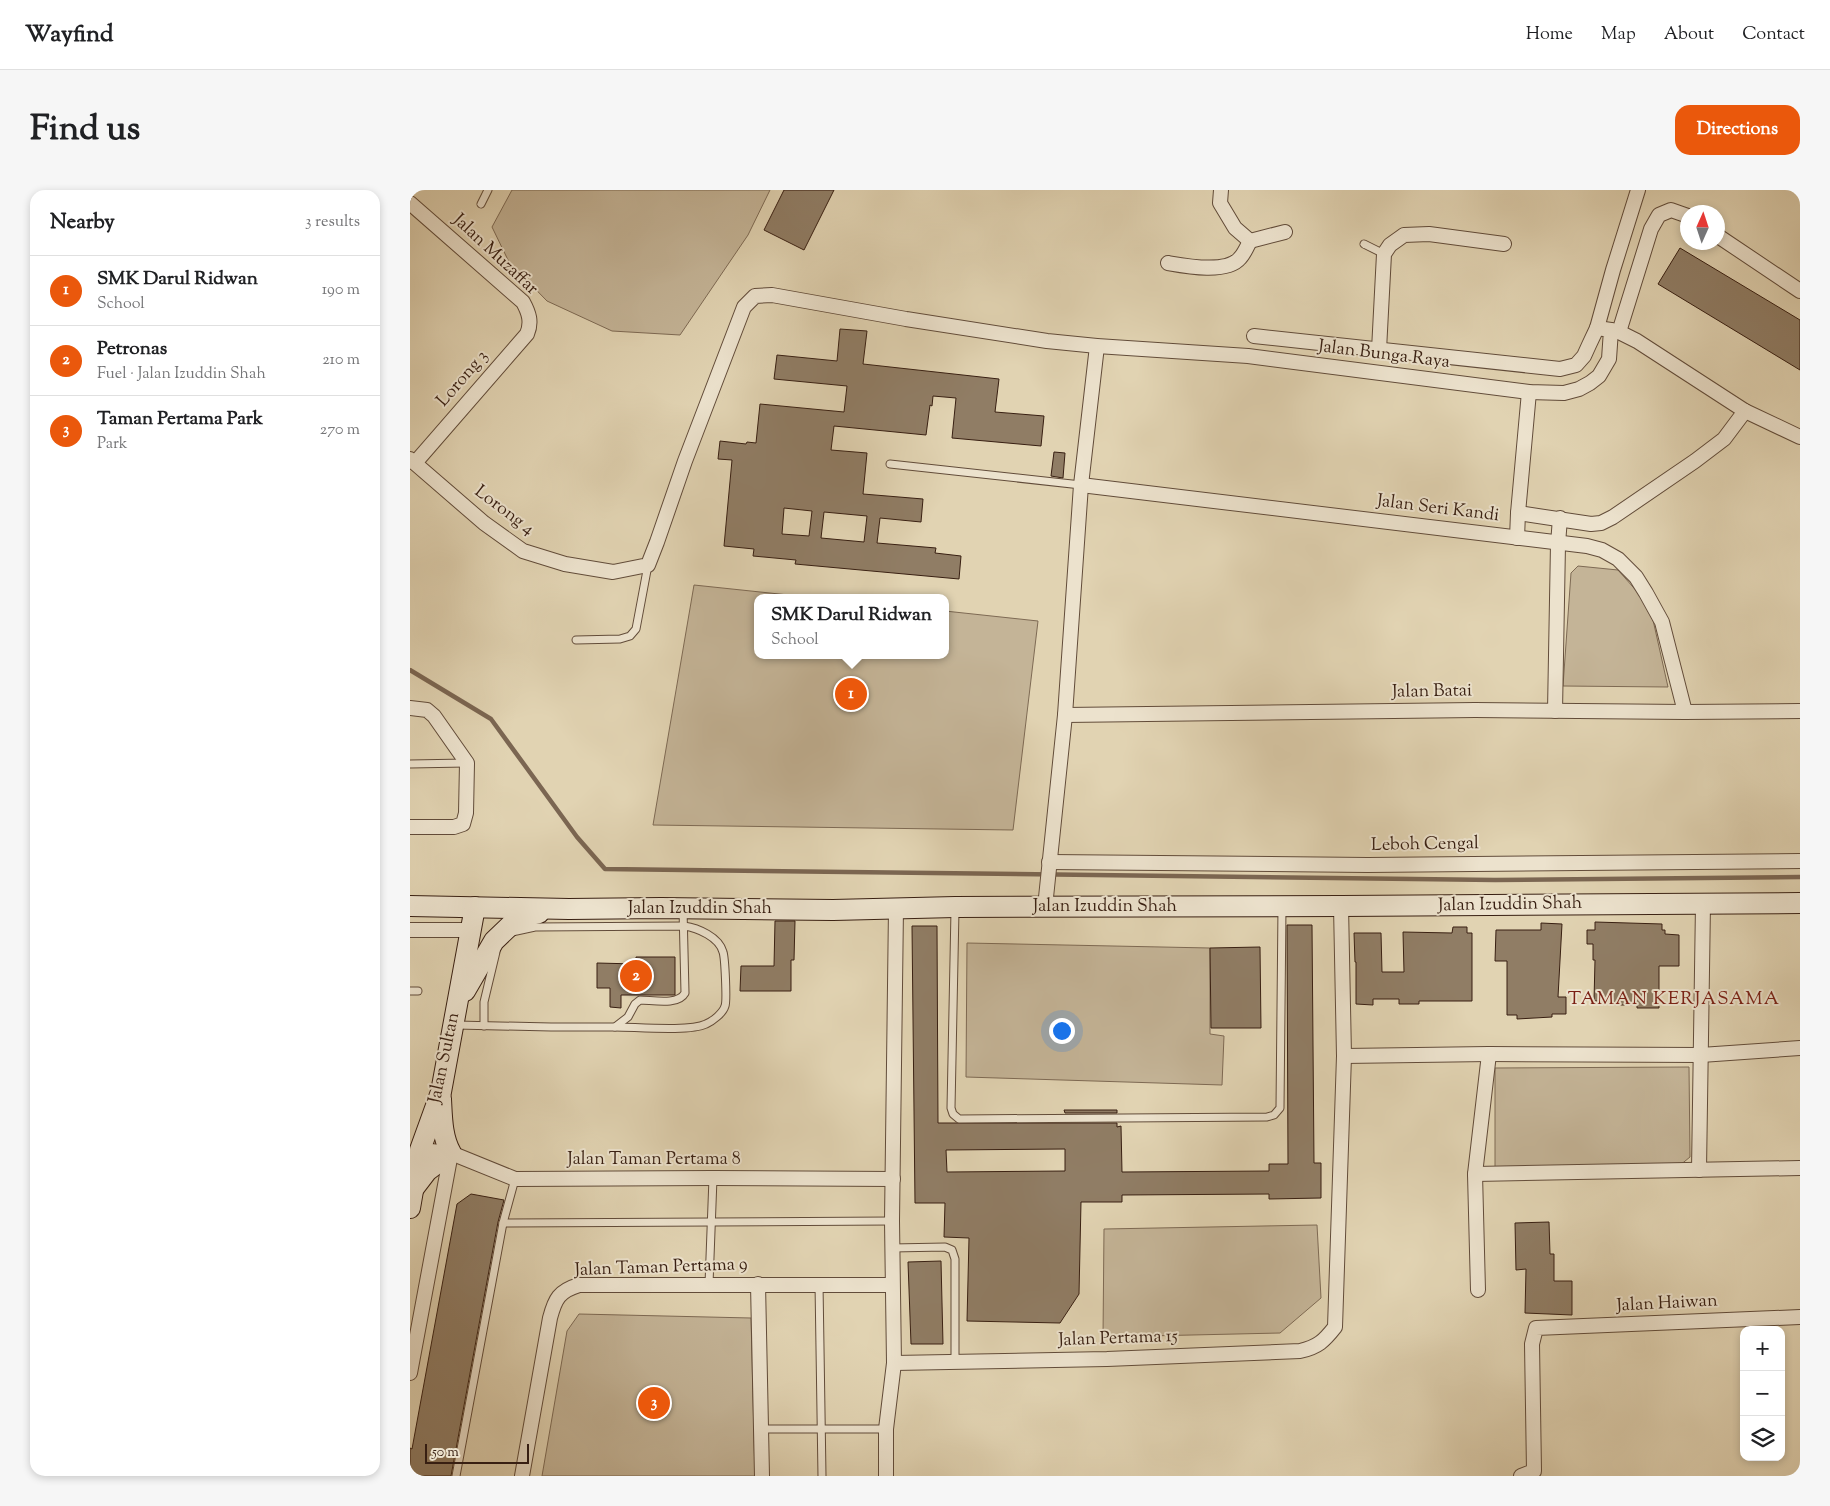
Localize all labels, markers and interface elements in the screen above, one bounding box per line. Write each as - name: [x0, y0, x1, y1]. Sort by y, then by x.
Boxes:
- text: Wayfind: [25, 18, 113, 52]
- text: Home: [1526, 22, 1573, 48]
- text: Map: [1601, 22, 1636, 48]
- text: About: [1664, 22, 1714, 48]
- text: Contact: [1742, 22, 1805, 48]
- text: Find us: [30, 105, 140, 156]
- button: Directions: [1675, 105, 1800, 155]
- north arrow: [1680, 205, 1725, 250]
- text: Nearby: [50, 208, 115, 238]
- street label: Jalan Muzaffar: [446, 208, 544, 302]
- text: 3 results: [305, 211, 360, 234]
- text: SMK Darul Ridwan: [97, 266, 258, 293]
- text: 1: [63, 279, 69, 302]
- text: 190 m: [322, 279, 360, 302]
- text: School: [97, 293, 145, 316]
- street label: Jalan Bunga Raya: [1316, 334, 1451, 376]
- text: Petronas: [97, 336, 167, 363]
- street label: Lorong 3: [431, 345, 495, 413]
- text: 2: [62, 349, 70, 372]
- text: 210 m: [322, 349, 360, 372]
- text: Fuel · Jalan Izuddin Shah: [97, 363, 266, 386]
- text: Taman Pertama Park: [97, 406, 263, 433]
- text: 3: [63, 419, 69, 442]
- text: 270 m: [320, 419, 360, 442]
- text: Park: [97, 433, 128, 456]
- street label: Lorong 4: [468, 480, 540, 542]
- street label: Jalan Seri Kandi: [1374, 488, 1501, 529]
- popup: [754, 594, 949, 659]
- text: SMK Darul Ridwan: [771, 602, 932, 629]
- text: School: [771, 629, 819, 652]
- pin: 1: [835, 675, 867, 713]
- street label: Jalan Batai: [1391, 678, 1472, 706]
- street label: Leboh Cengal: [1371, 831, 1479, 859]
- street label: Jalan Izuddin Shah: [1437, 891, 1583, 919]
- street label: Jalan Izuddin Shah: [1032, 894, 1178, 920]
- street label: Jalan Izuddin Shah: [627, 896, 773, 922]
- pin: 2: [620, 957, 652, 995]
- district label: TAMAN KERJASAMA: [1568, 986, 1780, 1013]
- street label: Jalan Sultan: [422, 1010, 467, 1107]
- your location: [1049, 1018, 1075, 1044]
- street label: Jalan Taman Pertama 8: [566, 1147, 741, 1173]
- street label: Jalan Taman Pertama 9: [573, 1252, 748, 1284]
- street label: Jalan Haiwan: [1615, 1288, 1719, 1320]
- street label: Jalan Pertama 15: [1057, 1324, 1178, 1354]
- map controls: [1740, 1326, 1785, 1461]
- button: +: [1740, 1326, 1785, 1371]
- button: −: [1740, 1371, 1785, 1416]
- pin: 3: [638, 1384, 670, 1422]
- button: layers: [1740, 1416, 1785, 1461]
- scale bar: [425, 1441, 529, 1464]
- text: 50 m: [432, 1443, 459, 1463]

